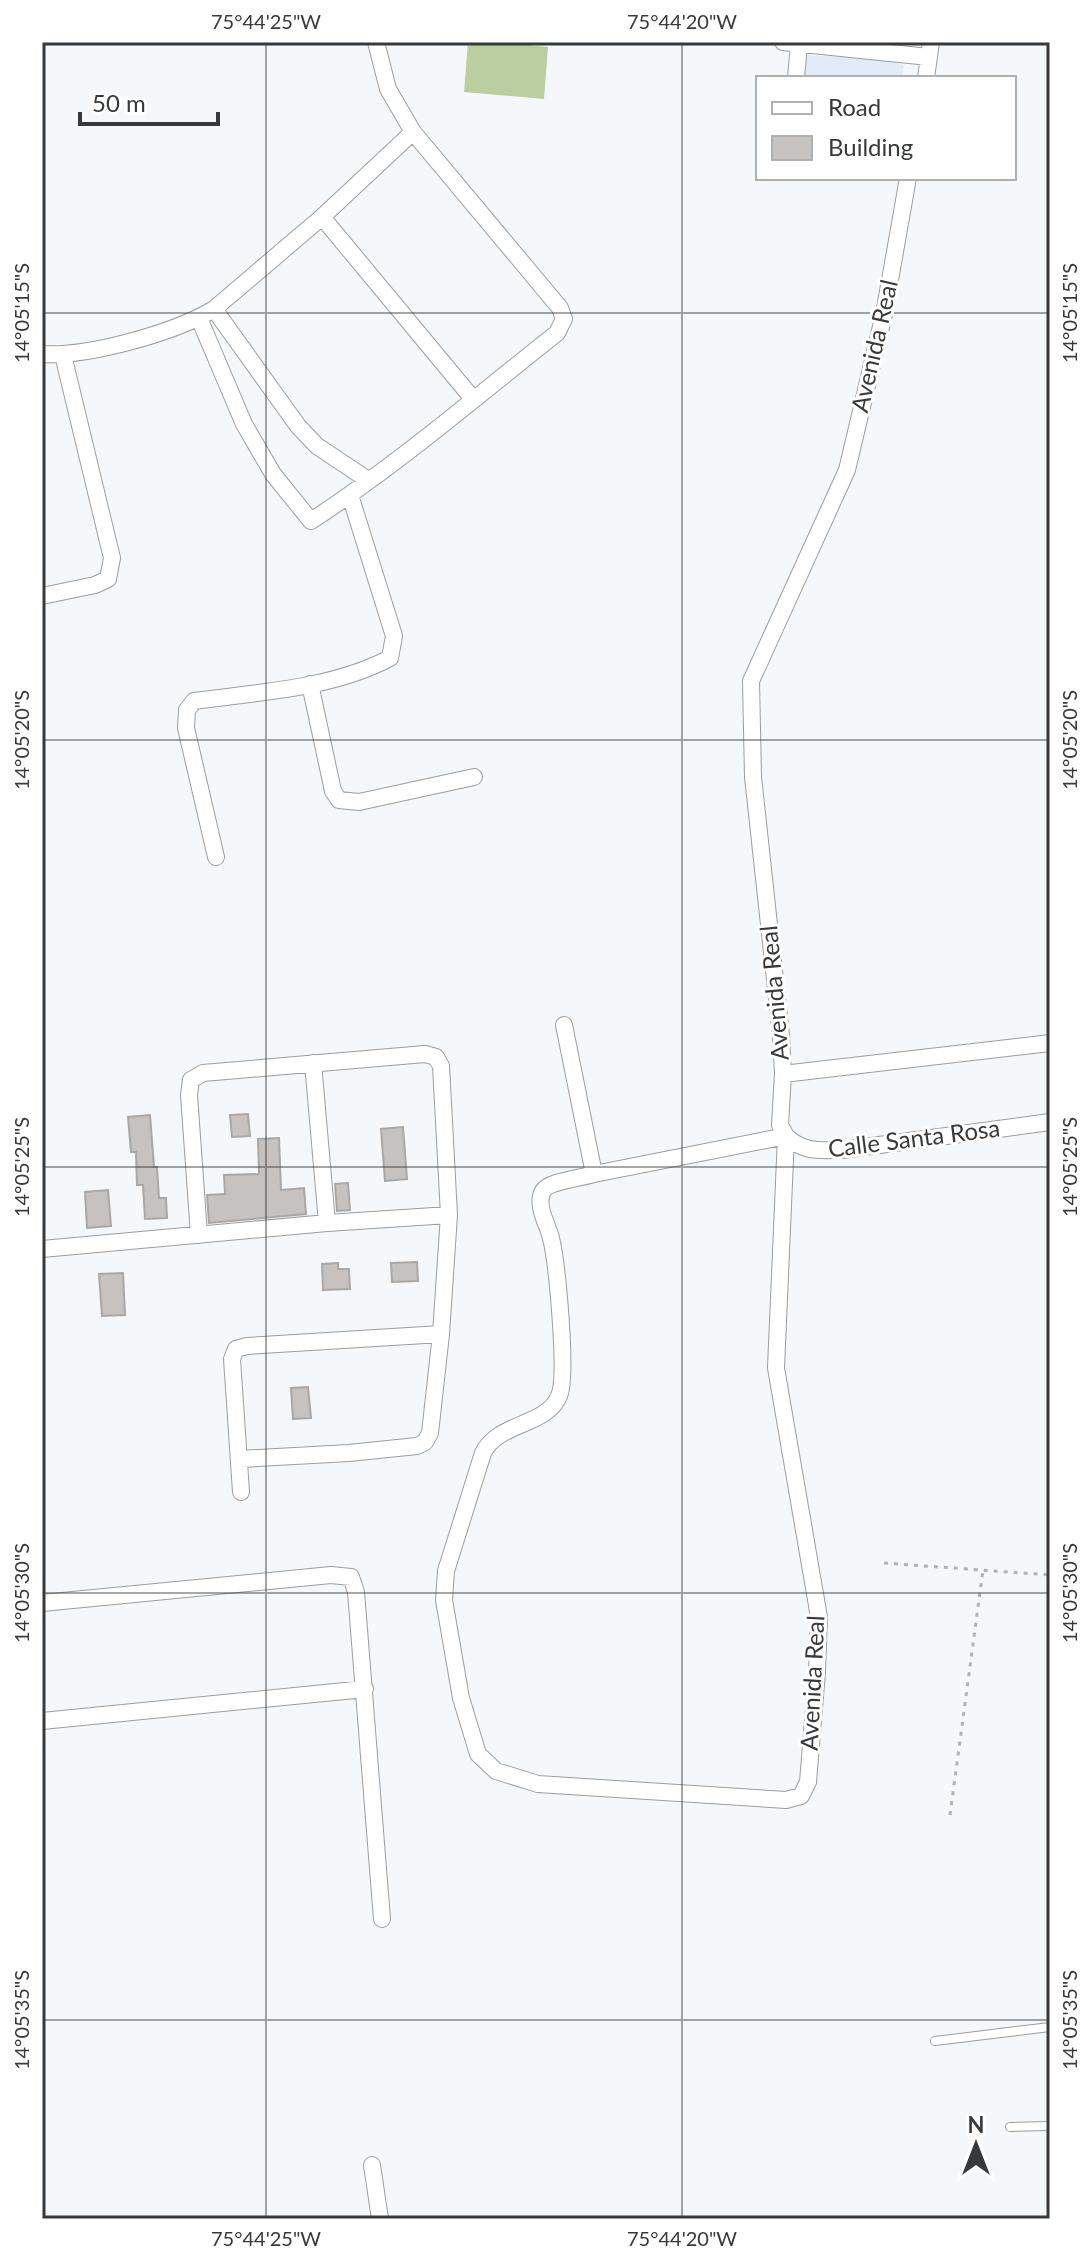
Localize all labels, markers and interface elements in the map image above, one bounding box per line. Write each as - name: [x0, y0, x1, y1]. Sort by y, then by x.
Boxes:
- text: 75°44'25"W: [211, 9, 321, 33]
- text: 75°44'20"W: [627, 9, 737, 33]
- scale bar: [80, 76, 218, 126]
- legend: [756, 76, 1016, 180]
- text: 50 m: [92, 88, 146, 117]
- text: Road: [828, 92, 881, 121]
- text: Building: [828, 132, 913, 161]
- text: 14°05'15"S: [9, 263, 33, 363]
- text: 14°05'15"S: [1057, 263, 1081, 363]
- street label: Avenida Real: [844, 277, 903, 415]
- text: 14°05'20"S: [9, 690, 33, 790]
- text: 14°05'20"S: [1057, 690, 1081, 790]
- street label: Avenida Real: [753, 925, 794, 1062]
- street label: Calle Santa Rosa: [826, 1113, 1001, 1162]
- text: 14°05'25"S: [9, 1117, 33, 1217]
- text: 14°05'25"S: [1057, 1117, 1081, 1217]
- text: 14°05'30"S: [9, 1543, 33, 1643]
- text: 14°05'30"S: [1057, 1543, 1081, 1643]
- street label: Avenida Real: [793, 1615, 830, 1751]
- text: 14°05'35"S: [9, 1970, 33, 2070]
- text: 14°05'35"S: [1057, 1970, 1081, 2070]
- north arrow: [936, 2105, 1016, 2185]
- text: N: [968, 2111, 984, 2138]
- text: 75°44'25"W: [211, 2226, 321, 2250]
- text: 75°44'20"W: [627, 2226, 737, 2250]

